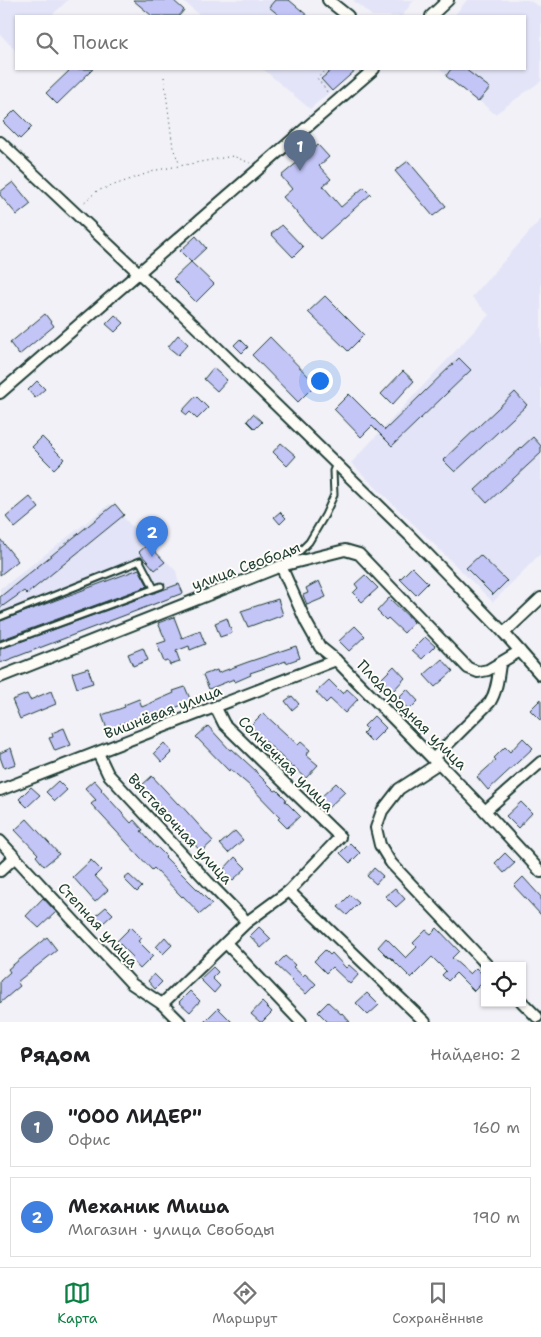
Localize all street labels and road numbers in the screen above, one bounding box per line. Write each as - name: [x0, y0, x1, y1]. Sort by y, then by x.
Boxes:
- street label: улица Свободы: [189, 537, 303, 595]
- street label: Плодородная улица: [353, 656, 472, 775]
- street label: Вишнёвая улица: [101, 680, 225, 744]
- street label: Солнечная улица: [234, 712, 339, 817]
- street label: Выставочная улица: [123, 769, 237, 889]
- street label: Степная улица: [53, 878, 143, 972]

